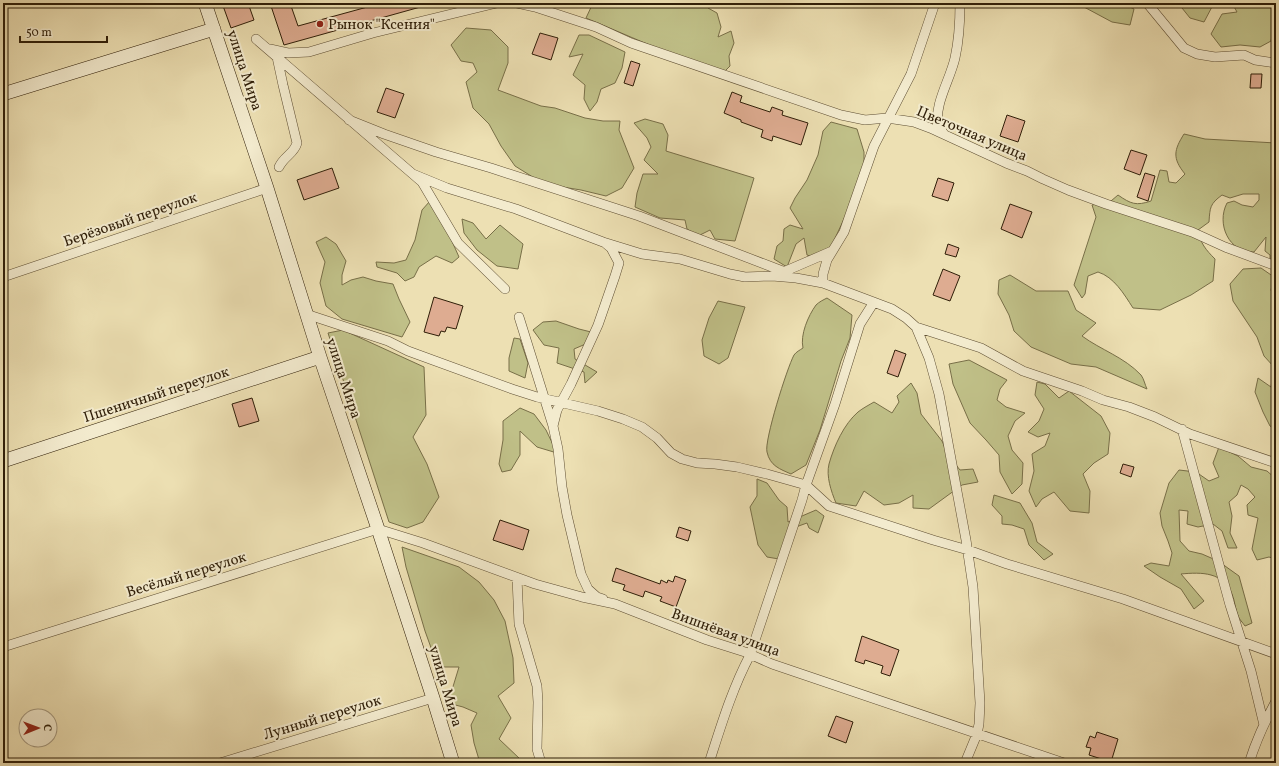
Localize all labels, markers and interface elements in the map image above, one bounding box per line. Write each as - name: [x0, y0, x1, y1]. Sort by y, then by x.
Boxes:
- place label: Рынок "Ксения": [328, 15, 435, 36]
- scale bar: [20, 18, 107, 44]
- marker: Рынок "Ксения": [315, 19, 325, 29]
- text: 50 m: [26, 25, 52, 41]
- street label: улица Мира: [221, 27, 267, 114]
- street label: Цветочная улица: [913, 102, 1030, 167]
- street label: Берёзовый переулок: [61, 188, 200, 253]
- street label: улица Мира: [320, 335, 366, 422]
- street label: Пшеничный переулок: [81, 362, 232, 429]
- street label: Весёлый переулок: [124, 547, 249, 604]
- street label: Вишнёвая улица: [668, 604, 783, 663]
- street label: улица Мира: [422, 643, 467, 730]
- street label: Лунный переулок: [261, 691, 384, 746]
- north arrow: [18, 708, 58, 748]
- text: С: [39, 724, 54, 732]

